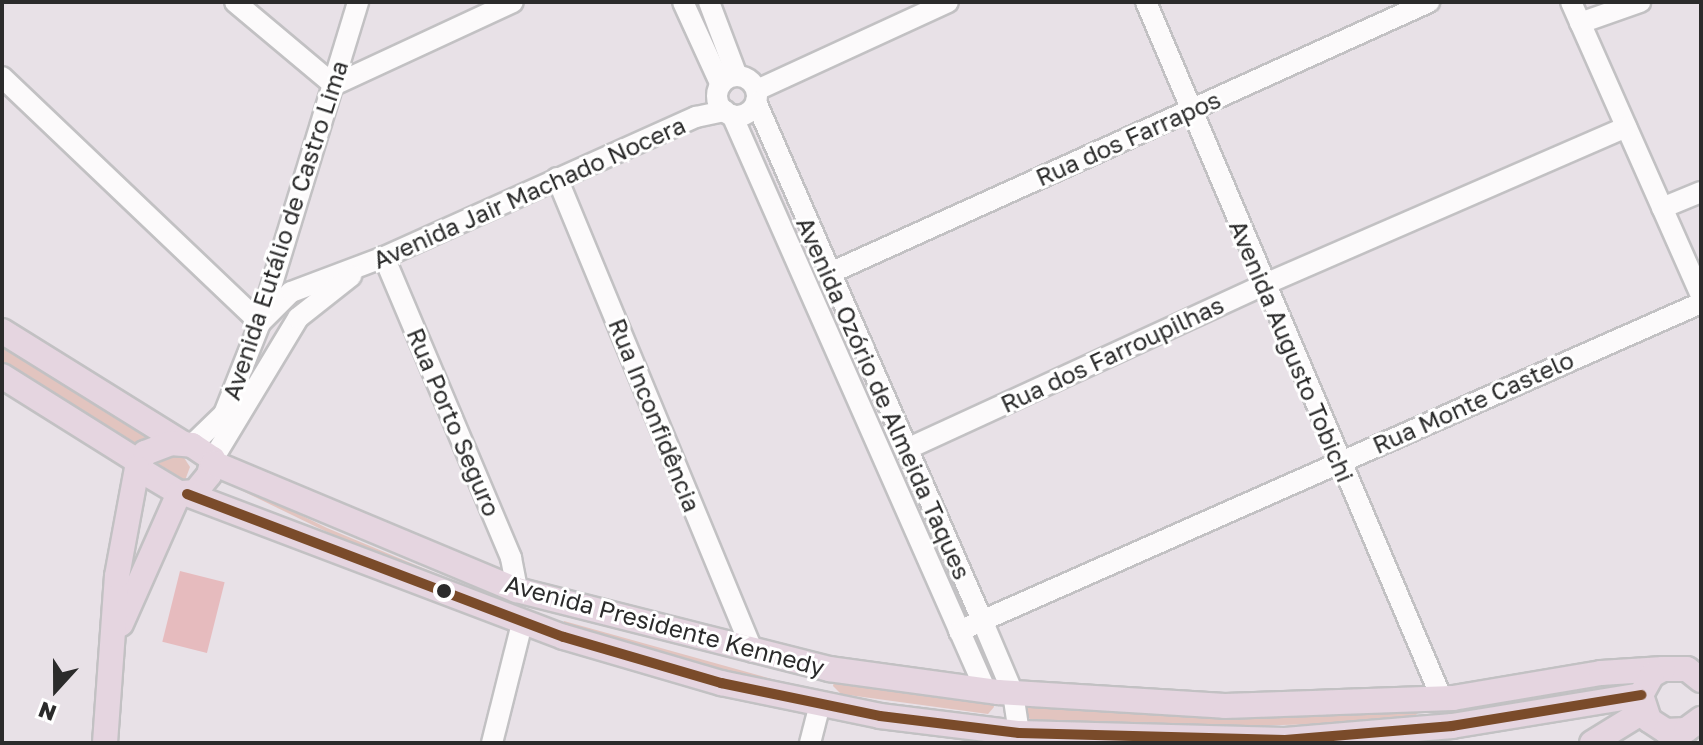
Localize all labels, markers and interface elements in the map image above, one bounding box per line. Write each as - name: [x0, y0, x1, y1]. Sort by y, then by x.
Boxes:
- street label: Avenida Eutálio de Castro Lima: [216, 57, 354, 403]
- street label: Rua dos Farrapos: [1031, 84, 1225, 192]
- street label: Avenida Jair Machado Nocera: [368, 110, 690, 274]
- street label: Avenida Ozório de Almeida Taques: [791, 212, 977, 584]
- street label: Avenida Augusto Tobichi: [1224, 216, 1360, 486]
- street label: Rua dos Farroupilhas: [996, 290, 1228, 418]
- street label: Rua Inconfidência: [603, 314, 707, 516]
- street label: Rua Porto Seguro: [401, 324, 507, 520]
- street label: Rua Monte Castelo: [1368, 345, 1578, 459]
- street label: Avenida Presidente Kennedy: [502, 568, 828, 682]
- unlabelled marker: [436, 583, 452, 599]
- north arrow: [16, 649, 96, 729]
- text: N: [35, 696, 60, 727]

